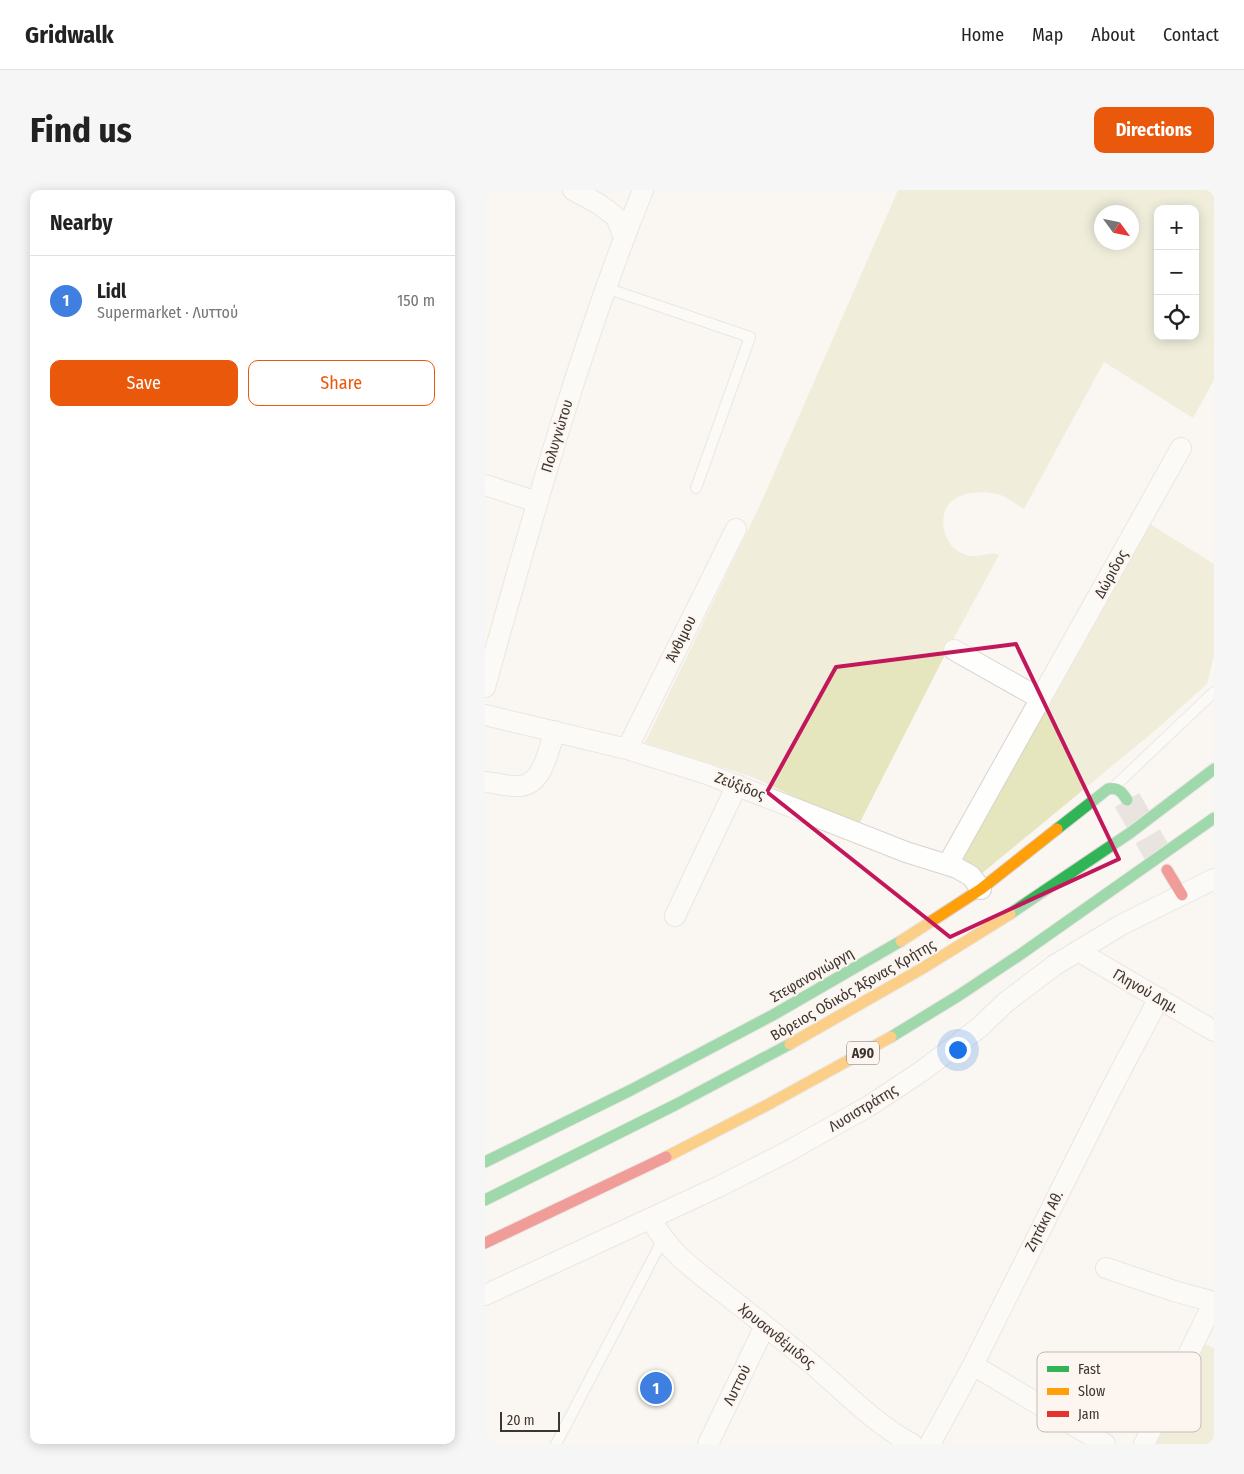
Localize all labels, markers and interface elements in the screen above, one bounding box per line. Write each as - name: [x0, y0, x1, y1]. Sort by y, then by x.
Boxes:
- text: Gridwalk: [25, 21, 114, 49]
- text: Home: [961, 24, 1004, 46]
- text: Map: [1032, 24, 1063, 46]
- text: About: [1091, 24, 1135, 46]
- text: Contact: [1163, 24, 1219, 46]
- button: Directions: [1094, 107, 1214, 153]
- text: Find us: [30, 109, 132, 151]
- north arrow: [1094, 205, 1139, 250]
- map controls: [1154, 205, 1199, 340]
- button: +: [1154, 205, 1199, 250]
- text: Nearby: [50, 210, 112, 236]
- button: −: [1154, 250, 1199, 295]
- text: Lidl: [97, 280, 126, 303]
- text: 1: [63, 291, 69, 310]
- text: 150 m: [397, 291, 435, 310]
- button: locate: [1154, 295, 1199, 340]
- text: Supermarket · Λυττού: [97, 303, 238, 322]
- button: Save: [50, 360, 238, 406]
- button: Share: [248, 360, 435, 406]
- street label: Πολυγνώτου: [537, 397, 577, 475]
- street label: Δώριδος: [1090, 546, 1132, 601]
- street label: Άνθιμου: [662, 613, 700, 665]
- street label: Ζεύξιδος: [712, 768, 768, 804]
- street label: Βόρειος Οδικός Άξονας Κρήτης: [767, 935, 939, 1045]
- street label: Στεφανογιώργη: [767, 944, 857, 1006]
- street label: Γληνού Δημ.: [1110, 965, 1182, 1017]
- your location: [945, 1037, 971, 1063]
- road number: Α90: [847, 1041, 879, 1064]
- street label: Λυσιστράτης: [825, 1080, 901, 1136]
- street label: Ζητάκη Αθ.: [1021, 1188, 1067, 1254]
- street label: Χρυσανθέμιδος: [735, 1300, 819, 1373]
- legend: [1037, 1352, 1201, 1432]
- text: Fast: [1078, 1361, 1101, 1378]
- street label: Λυττού: [720, 1362, 754, 1408]
- pin: 1: [640, 1369, 672, 1407]
- text: Slow: [1078, 1383, 1105, 1400]
- text: Jam: [1078, 1406, 1099, 1423]
- scale bar: [500, 1409, 560, 1432]
- text: 20 m: [507, 1412, 535, 1429]

